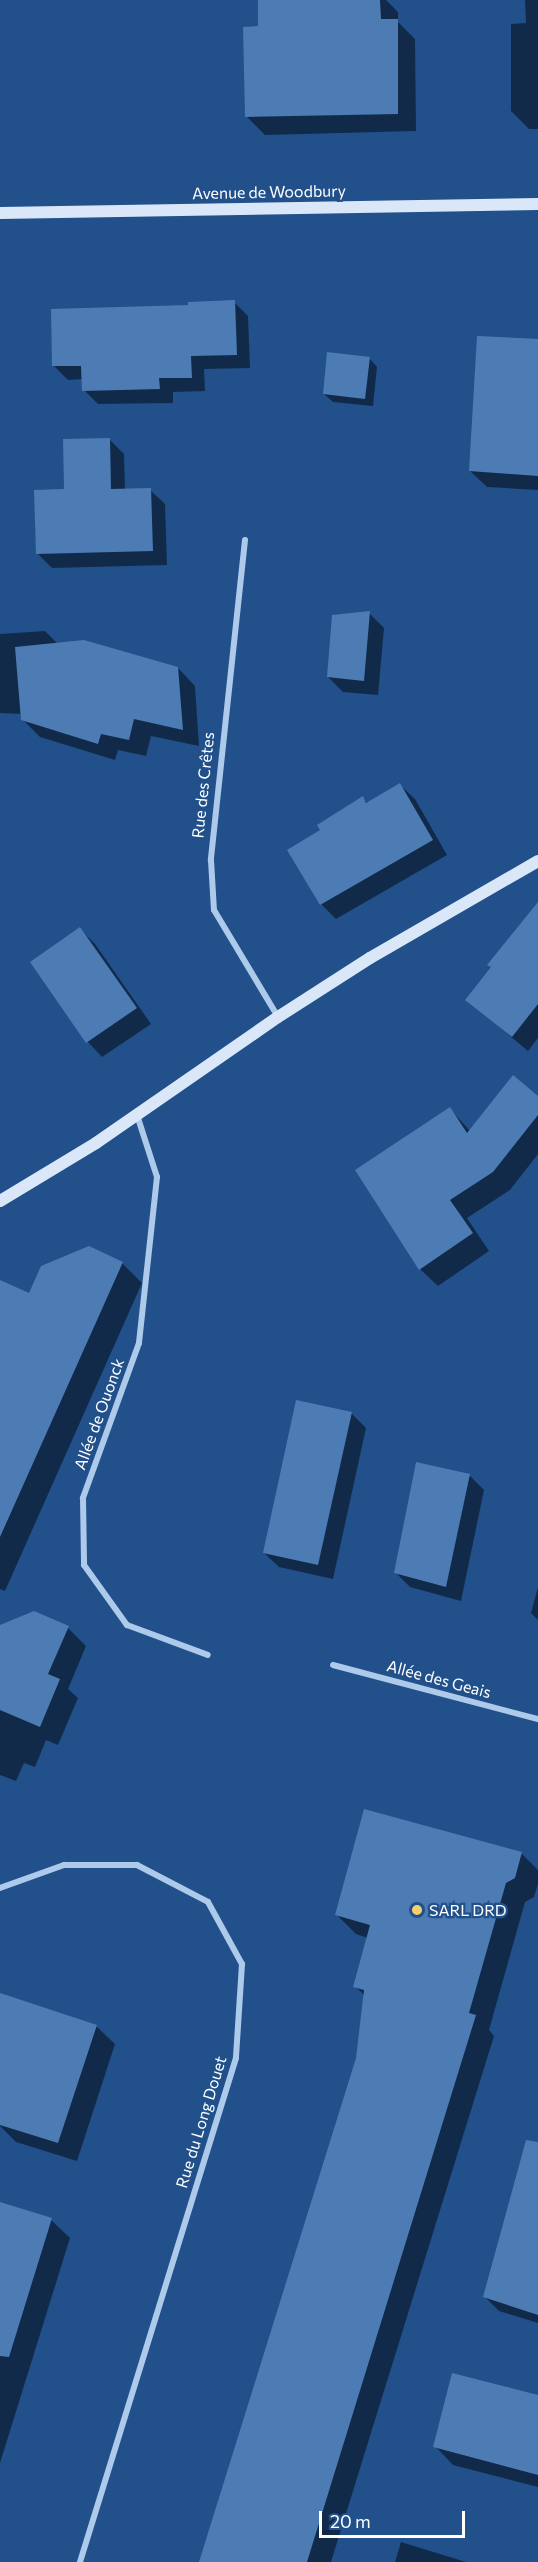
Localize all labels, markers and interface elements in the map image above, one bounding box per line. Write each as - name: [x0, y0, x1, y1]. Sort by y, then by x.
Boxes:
- street label: Avenue de Woodbury: [192, 181, 346, 203]
- street label: Rue des Crêtes: [188, 731, 218, 839]
- street label: Allée de Ouonck: [70, 1356, 128, 1472]
- street label: Allée des Geais: [385, 1656, 493, 1702]
- place label: SARL DRD: [429, 1900, 507, 1920]
- marker: SARL DRD: [410, 1903, 424, 1917]
- street label: Rue du Long Douet: [172, 2054, 230, 2190]
- scale bar: [322, 2499, 468, 2537]
- text: 20 m: [330, 2510, 371, 2532]

